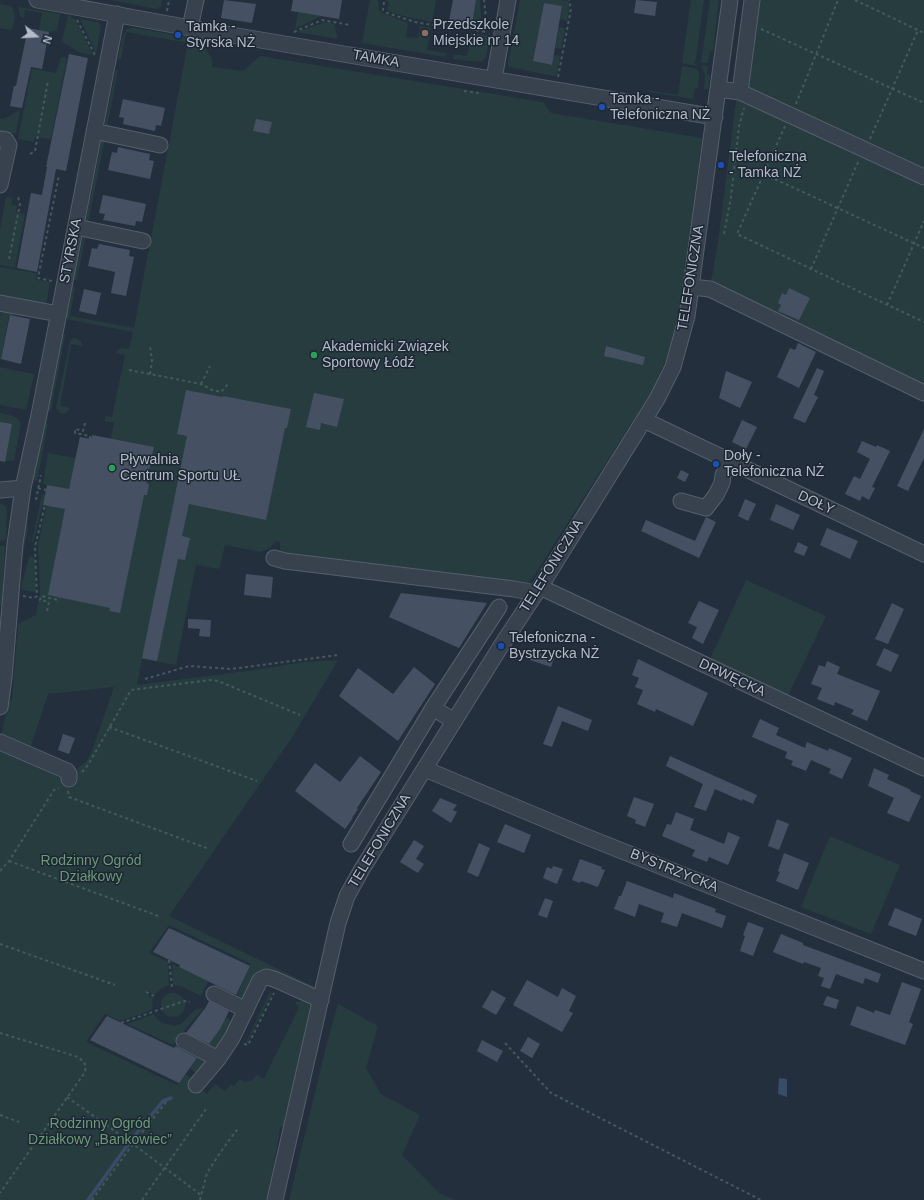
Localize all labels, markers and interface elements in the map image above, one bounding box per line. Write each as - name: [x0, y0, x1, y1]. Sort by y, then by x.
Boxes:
- north arrow: [16, 16, 56, 56]
- place label: Przedszkole Miejskie nr 14: [433, 17, 519, 50]
- place label: Tamka - Styrska NŻ: [186, 19, 255, 52]
- marker: Przedszkole Miejskie nr 14: [420, 28, 430, 38]
- marker: Tamka - Styrska NŻ: [173, 30, 183, 40]
- text: N: [40, 34, 54, 45]
- street label: TAMKA: [351, 47, 401, 71]
- place label: Tamka - Telefoniczna NŻ: [610, 91, 710, 124]
- marker: Tamka - Telefoniczna NŻ: [597, 102, 607, 112]
- place label: Telefoniczna - Tamka NŻ: [729, 149, 807, 182]
- marker: Telefoniczna - Tamka NŻ: [716, 160, 726, 170]
- street label: STYRSKA: [57, 217, 85, 285]
- street label: TELEFONICZNA: [674, 224, 708, 332]
- place label: Akademicki Związek Sportowy Łódź: [322, 339, 449, 372]
- marker: Akademicki Związek Sportowy Łódź: [309, 350, 319, 360]
- place label: Doły - Telefoniczna NŻ: [724, 448, 824, 480]
- place label: Pływalnia Centrum Sportu UŁ: [120, 452, 241, 484]
- marker: Doły - Telefoniczna NŻ: [711, 459, 721, 469]
- marker: Pływalnia Centrum Sportu UŁ: [107, 463, 117, 473]
- street label: DOŁY: [795, 487, 837, 519]
- street label: TELEFONICZNA: [517, 516, 587, 616]
- place label: Telefoniczna - Bystrzycka NŻ: [509, 630, 599, 662]
- marker: Telefoniczna - Bystrzycka NŻ: [496, 641, 506, 651]
- street label: DRWĘCKA: [696, 655, 768, 701]
- street label: TELEFONICZNA: [345, 791, 415, 891]
- street label: BYSTRZYCKA: [628, 846, 720, 896]
- park label: Rodzinny Ogród Działkowy: [40, 853, 142, 886]
- park label: Rodzinny Ogród Działkowy „Bankowiec”: [28, 1116, 172, 1148]

